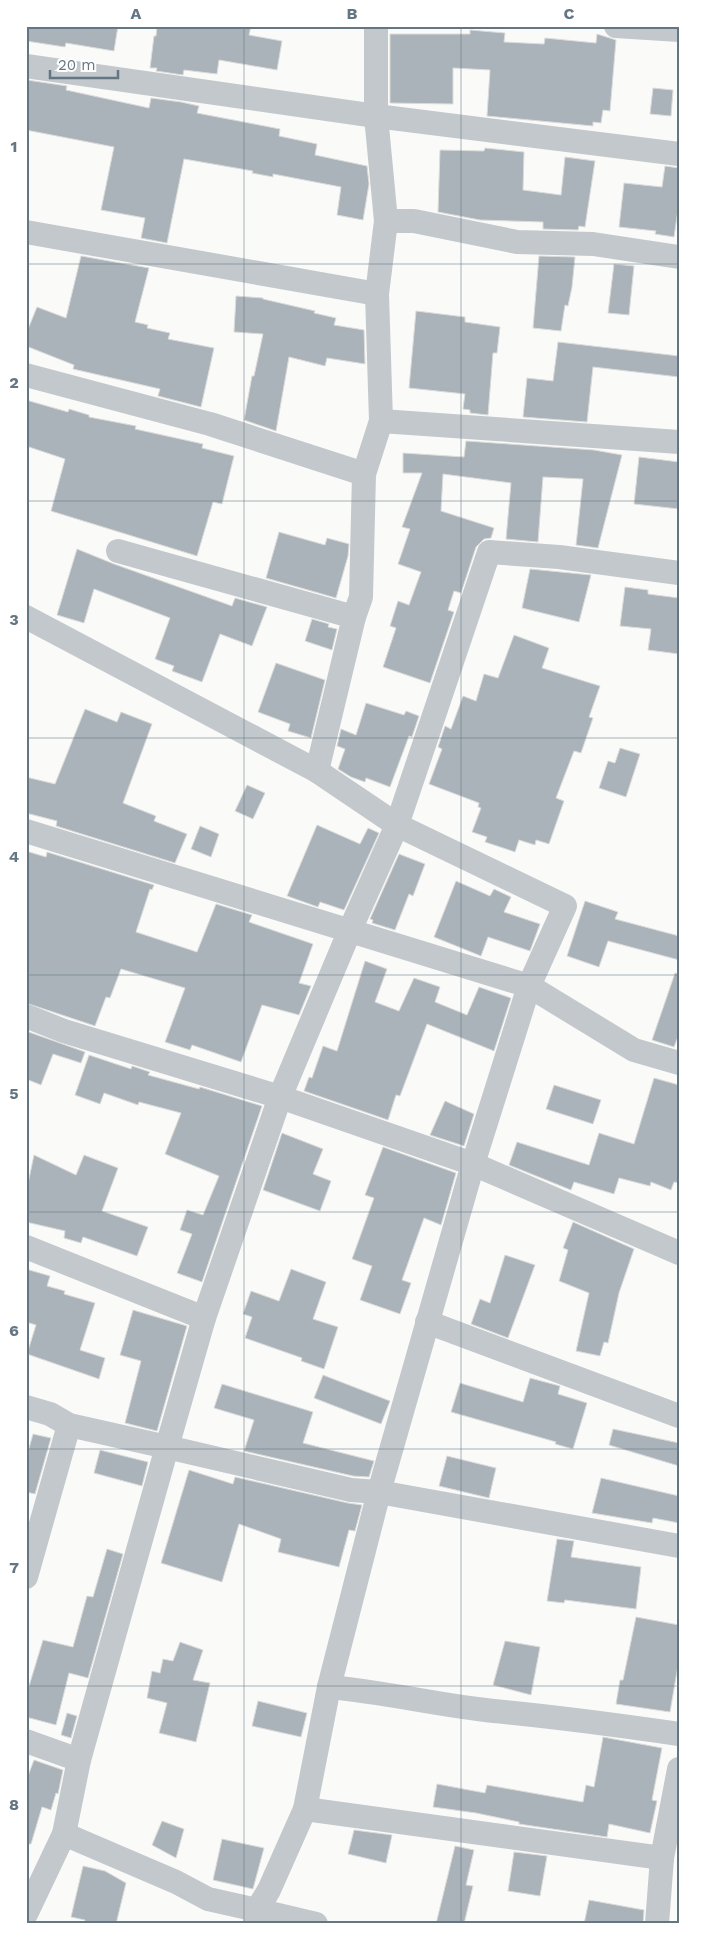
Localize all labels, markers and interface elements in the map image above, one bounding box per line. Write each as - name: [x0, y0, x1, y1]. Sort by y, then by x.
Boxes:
- text: A: [131, 4, 142, 23]
- text: B: [347, 4, 358, 23]
- text: C: [564, 4, 575, 23]
- scale bar: [50, 48, 118, 80]
- text: 20 m: [58, 56, 96, 74]
- text: 1: [11, 137, 17, 156]
- text: 2: [9, 373, 19, 392]
- text: 3: [9, 610, 19, 629]
- text: 4: [9, 847, 19, 866]
- text: 5: [9, 1084, 19, 1103]
- text: 6: [9, 1321, 19, 1340]
- text: 7: [9, 1558, 19, 1577]
- text: 8: [9, 1795, 19, 1814]

